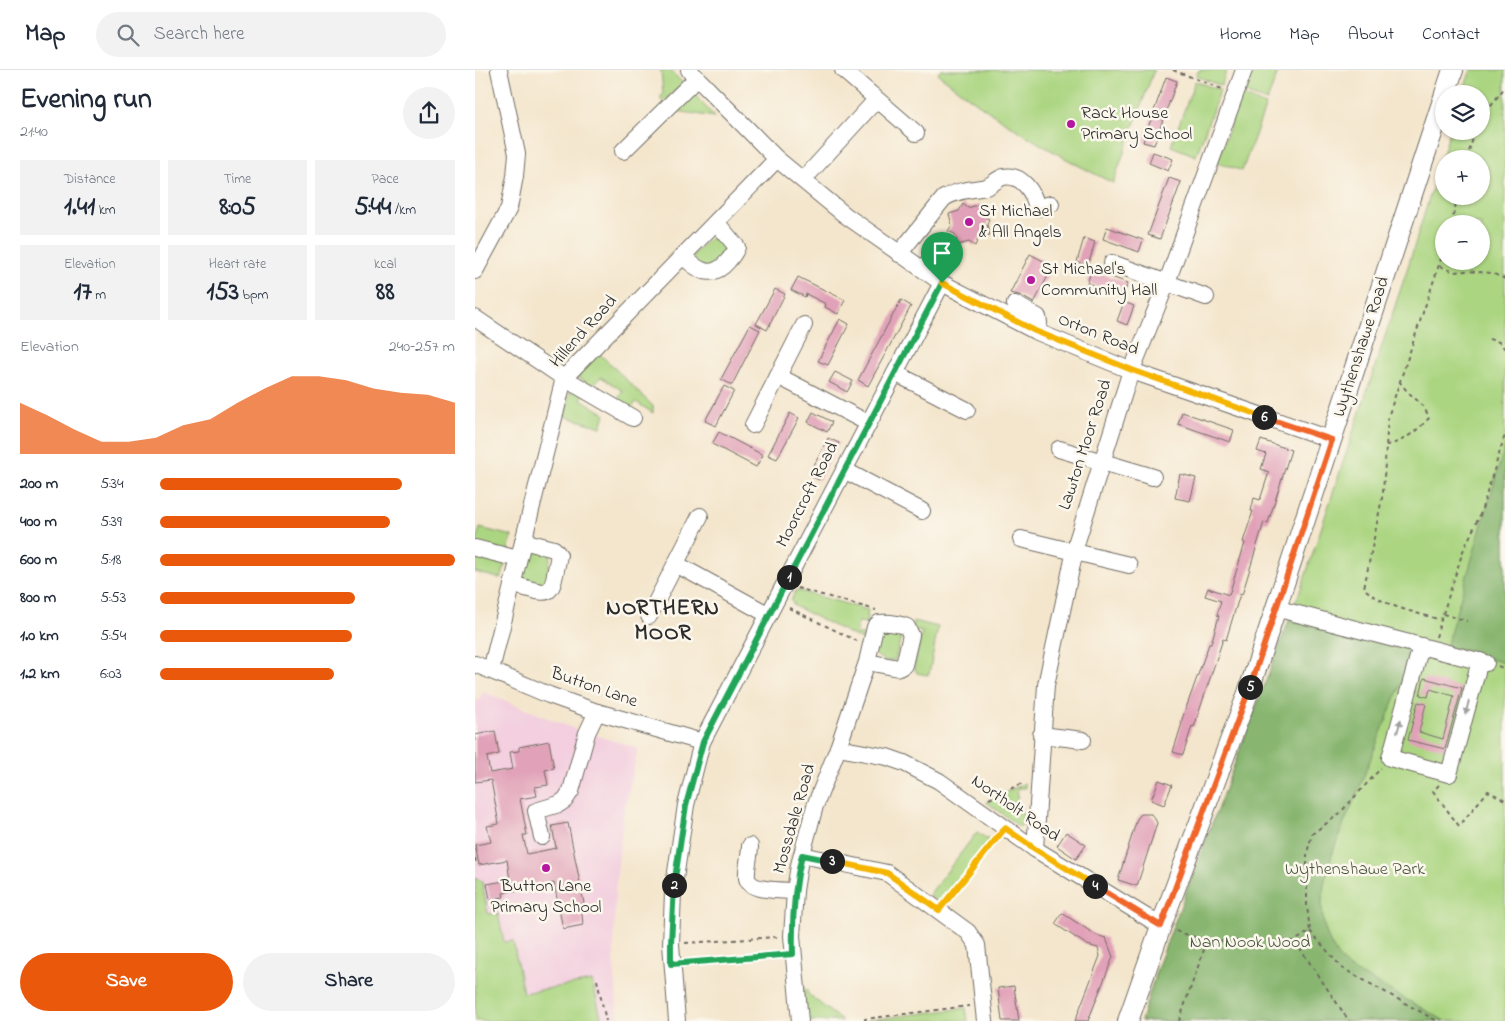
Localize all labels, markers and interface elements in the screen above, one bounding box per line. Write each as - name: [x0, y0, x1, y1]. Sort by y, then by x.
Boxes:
- search box: [96, 12, 446, 57]
- text: Map: [25, 17, 66, 52]
- icon: search: [114, 21, 142, 49]
- text: Search here: [154, 21, 245, 48]
- text: Home: [1220, 22, 1261, 48]
- text: Map: [1289, 22, 1320, 48]
- text: About: [1348, 22, 1394, 48]
- text: Contact: [1422, 22, 1480, 48]
- text: Evening run: [20, 80, 152, 121]
- map controls: [1435, 85, 1490, 270]
- button: layers: [1435, 85, 1490, 140]
- button: share: [403, 87, 455, 139]
- place label: Rack House Primary School: [1081, 101, 1192, 148]
- marker: Rack House Primary School: [1065, 118, 1077, 130]
- text: 21:40: [20, 120, 48, 144]
- button: +: [1435, 150, 1490, 205]
- text: Distance: [64, 169, 116, 190]
- text: Time: [224, 169, 251, 190]
- text: Pace: [372, 169, 399, 190]
- text: 1.41: [64, 190, 95, 226]
- text: 8:05: [219, 190, 256, 226]
- text: 5:44: [354, 190, 391, 226]
- place label: St Michael & All Angels: [979, 199, 1062, 247]
- text: km: [95, 200, 116, 221]
- text: /km: [391, 200, 416, 221]
- button: −: [1435, 215, 1490, 270]
- marker: St Michael & All Angels: [963, 216, 975, 228]
- pin: [921, 232, 963, 283]
- icon: arrive: [928, 239, 956, 267]
- text: Elevation: [64, 254, 116, 275]
- text: Heart rate: [209, 254, 266, 275]
- text: kcal: [374, 254, 396, 275]
- place label: St Michael's Community Hall: [1041, 257, 1157, 304]
- street label: Wythenshawe Road: [1327, 273, 1397, 421]
- marker: St Michael's Community Hall: [1025, 274, 1037, 286]
- text: 17: [74, 275, 92, 311]
- text: 153: [207, 275, 239, 311]
- text: 88: [376, 275, 395, 311]
- text: m: [92, 285, 106, 306]
- text: bpm: [239, 285, 268, 306]
- street label: Hillend Road: [544, 290, 624, 374]
- street label: Orton Road: [1054, 307, 1142, 363]
- text: Elevation: [20, 335, 79, 359]
- text: 240–257 m: [389, 335, 455, 359]
- street label: Lawton Moor Road: [1053, 376, 1119, 514]
- pin: 6: [1251, 404, 1277, 430]
- text: 6: [1261, 407, 1268, 428]
- street label: Moorcroft Road: [770, 438, 846, 552]
- text: 200 m: [20, 472, 58, 496]
- text: 5:34: [100, 472, 124, 496]
- text: 400 m: [20, 510, 57, 534]
- text: 5:39: [100, 510, 122, 534]
- text: 600 m: [20, 548, 57, 572]
- text: 5:18: [100, 548, 122, 572]
- pin: 1: [777, 564, 801, 590]
- text: 1: [787, 567, 792, 588]
- text: 800 m: [20, 586, 56, 610]
- text: 5:53: [100, 586, 126, 610]
- district label: NORTHERN MOOR: [606, 593, 720, 650]
- text: 1.0 km: [20, 624, 59, 648]
- text: 5:54: [100, 624, 126, 648]
- street label: Button Lane: [546, 661, 642, 715]
- text: 1.2 km: [20, 662, 60, 686]
- text: 6:03: [100, 662, 122, 686]
- pin: 5: [1237, 674, 1263, 700]
- text: 5: [1246, 677, 1255, 698]
- one-way arrow: [1463, 701, 1471, 716]
- one-way arrow: [1395, 718, 1403, 734]
- street label: Mossdale Road: [767, 761, 823, 877]
- street label: Northolt Road: [965, 769, 1065, 849]
- pin: 3: [819, 848, 845, 874]
- text: 3: [830, 851, 835, 872]
- park label: Wythenshawe Park: [1285, 857, 1425, 883]
- marker: Button Lane Primary School: [540, 862, 552, 874]
- pin: 2: [661, 872, 687, 898]
- place label: Button Lane Primary School: [490, 874, 602, 921]
- pin: 4: [1083, 874, 1107, 898]
- text: 2: [671, 875, 678, 896]
- text: 4: [1093, 876, 1098, 897]
- park label: Nan Nook Wood: [1190, 930, 1310, 956]
- button: Save: [20, 953, 233, 1011]
- button: Share: [243, 953, 455, 1011]

